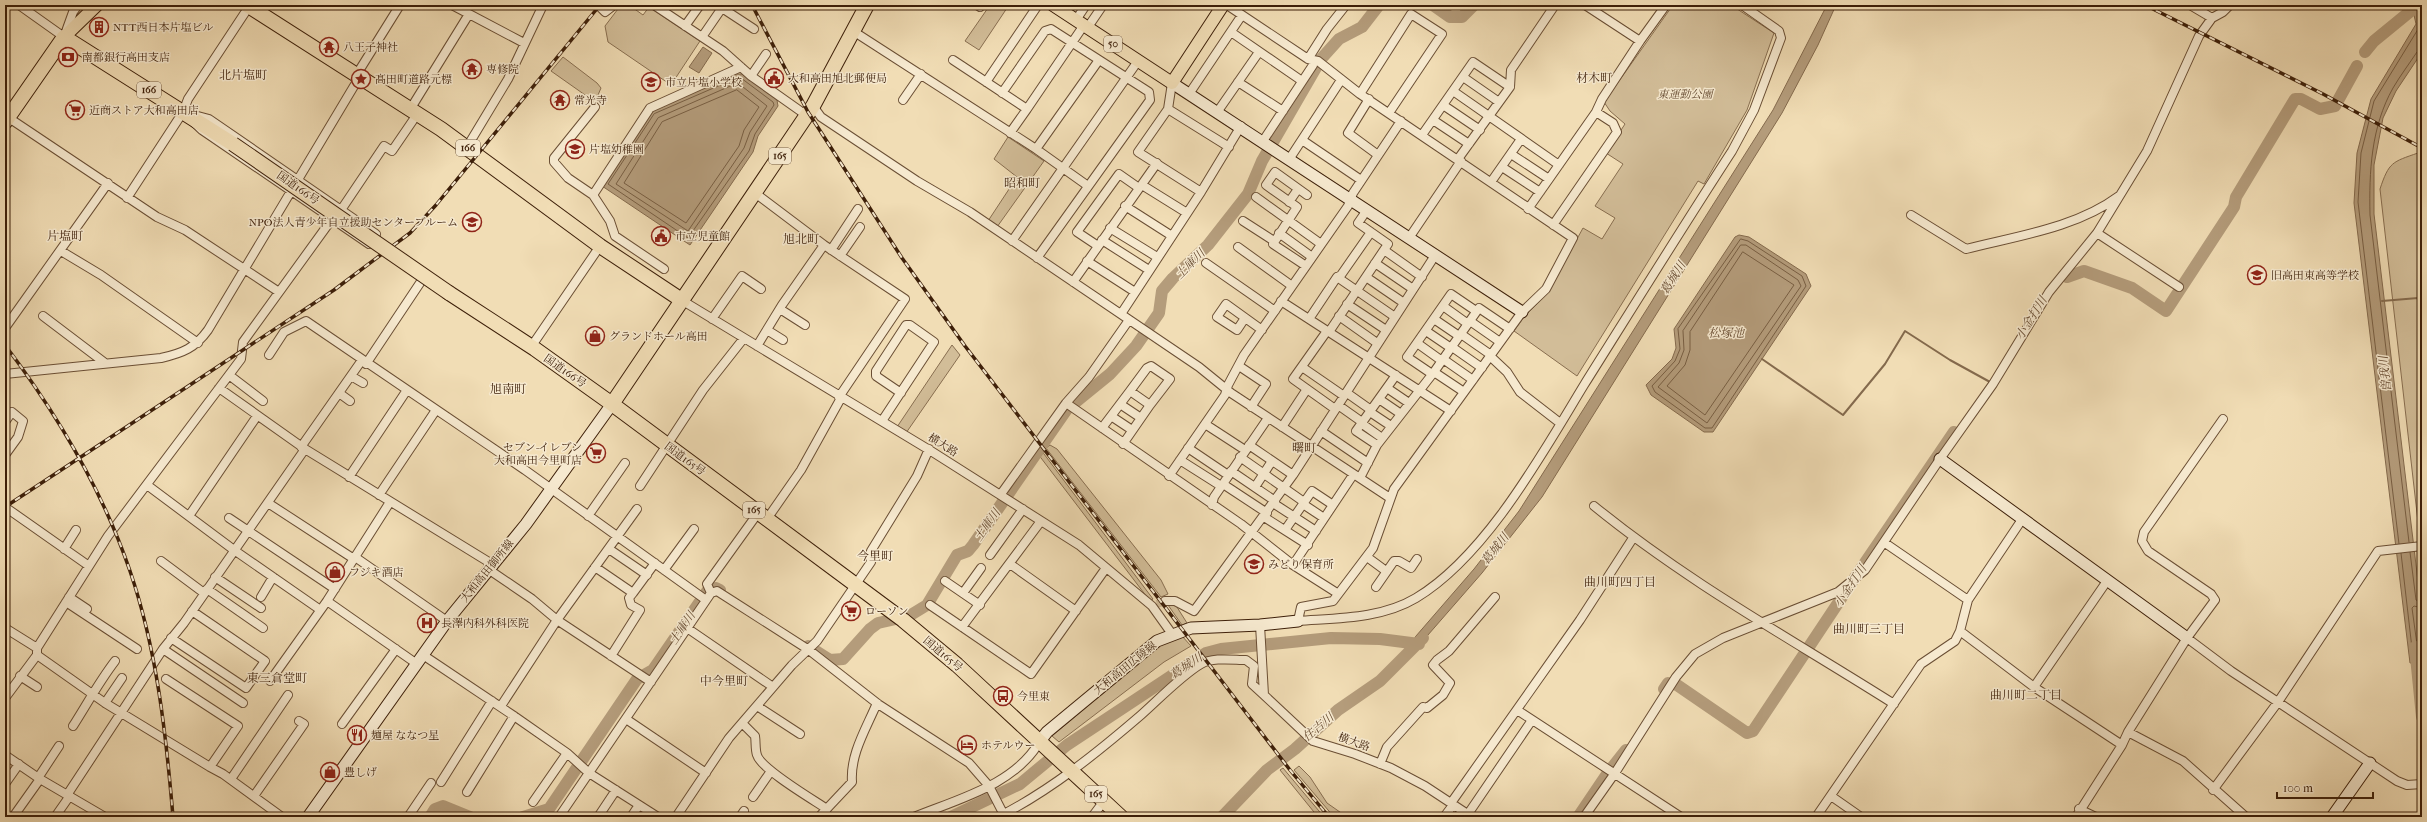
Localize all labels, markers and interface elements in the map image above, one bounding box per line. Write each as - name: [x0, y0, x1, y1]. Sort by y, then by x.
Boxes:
- building icon: NTT西日本片塩ビル: [88, 16, 110, 38]
- place label: NTT西日本片塩ビル: [113, 21, 213, 34]
- temple icon: 八王子神社: [318, 36, 340, 58]
- road number: 50: [1104, 36, 1122, 52]
- place label: 八王子神社: [343, 41, 398, 54]
- bank icon: 南都銀行高田支店: [57, 46, 79, 68]
- place label: 南都銀行高田支店: [82, 51, 170, 64]
- temple icon: 専修院: [461, 58, 483, 80]
- place label: 専修院: [486, 63, 519, 76]
- public building icon: 大和高田旭北郵便局: [763, 67, 785, 89]
- district label: 北片塩町: [219, 68, 267, 82]
- place icon: 髙田町道路元標: [350, 68, 372, 90]
- school or university icon: 市立片塩小学校: [640, 71, 662, 93]
- district label: 材木町: [1576, 71, 1612, 85]
- place label: 大和高田旭北郵便局: [788, 72, 887, 85]
- place label: 髙田町道路元標: [375, 73, 452, 86]
- place label: 市立片塩小学校: [665, 76, 742, 89]
- road number: 166: [137, 82, 161, 98]
- park label: 東運動公園: [1658, 88, 1714, 101]
- temple icon: 常光寺: [549, 89, 571, 111]
- place label: 常光寺: [574, 94, 607, 107]
- supermarket icon: 近商ストア大和高田店: [64, 99, 86, 121]
- place label: 近商ストア大和高田店: [89, 104, 199, 117]
- school or university icon: 片塩幼稚園: [564, 138, 586, 160]
- road number: 166: [456, 140, 480, 156]
- place label: 片塩幼稚園: [589, 143, 644, 156]
- road number: 165: [769, 148, 791, 164]
- street label: 国道166号: [274, 169, 322, 207]
- district label: 昭和町: [1004, 176, 1040, 190]
- school or university icon: NPO法人青少年自立援助センターブルーム: [461, 211, 483, 233]
- place label: NPO法人青少年自立援助センターブルーム: [249, 216, 458, 229]
- public building icon: 市立児童館: [650, 225, 672, 247]
- district label: 片塩町: [47, 229, 83, 243]
- place label: 市立児童館: [675, 230, 730, 243]
- district label: 旭北町: [783, 232, 819, 246]
- water label: 土庫川: [1172, 245, 1209, 282]
- water label: 葛城川: [1658, 257, 1690, 297]
- school or university icon: 旧高田東高等学校: [2246, 264, 2268, 286]
- place label: 旧高田東高等学校: [2271, 269, 2359, 282]
- water label: 小金打川: [2012, 292, 2051, 342]
- shop icon: グランドホール高田: [584, 325, 606, 347]
- water label: 松塚池: [1708, 326, 1746, 340]
- place label: グランドホール高田: [609, 330, 708, 343]
- street label: 国道166号: [541, 352, 589, 390]
- water label: 曽我川: [2376, 353, 2394, 393]
- district label: 旭南町: [490, 382, 526, 396]
- street label: 横大路: [926, 431, 960, 459]
- street label: 国道165号: [662, 440, 708, 478]
- place label: セブン-イレブン 大和高田今里町店: [494, 441, 582, 467]
- district label: 曙町: [1292, 441, 1316, 455]
- supermarket icon: セブン-イレブン 大和高田今里町店: [585, 442, 607, 464]
- road number: 165: [743, 502, 765, 518]
- water label: 土庫川: [971, 505, 1004, 544]
- water label: 葛城川: [1478, 529, 1513, 567]
- street label: 大和高田御所線: [458, 537, 516, 605]
- district label: 今里町: [857, 549, 893, 563]
- school or university icon: みどり保育所: [1243, 553, 1265, 575]
- place label: みどり保育所: [1268, 558, 1334, 571]
- shop icon: フジキ酒店: [324, 561, 346, 583]
- water label: 小金打川: [1831, 561, 1870, 610]
- place label: フジキ酒店: [349, 566, 404, 579]
- district label: 曲川町四丁目: [1584, 575, 1656, 589]
- supermarket icon: ローソン: [840, 600, 862, 622]
- place label: ローソン: [865, 605, 909, 618]
- water label: 土庫川: [666, 608, 699, 647]
- hospital icon: 長澤内科外科医院: [416, 612, 438, 634]
- place label: 長澤内科外科医院: [441, 617, 529, 630]
- district label: 曲川町三丁目: [1833, 622, 1905, 636]
- street label: 国道165号: [921, 634, 965, 674]
- street label: 大和高田広陵線: [1091, 639, 1159, 697]
- water label: 葛城川: [1167, 649, 1206, 682]
- district label: 東三倉堂町: [247, 671, 307, 685]
- district label: 中今里町: [700, 674, 748, 688]
- bus stop icon: 今里東: [992, 685, 1014, 707]
- district label: 曲川町二丁目: [1990, 688, 2062, 702]
- place label: 今里東: [1017, 690, 1050, 703]
- water label: 住吉川: [1300, 709, 1338, 744]
- restaurant icon: 麺屋 ななつ星: [346, 724, 368, 746]
- place label: 麺屋 ななつ星: [371, 729, 439, 742]
- street label: 横大路: [1336, 730, 1372, 754]
- hotel icon: ホテルウー: [956, 734, 978, 756]
- place label: ホテルウー: [981, 739, 1035, 752]
- shop icon: 豊しげ: [319, 761, 341, 783]
- place label: 豊しげ: [344, 766, 377, 779]
- scale bar: [2277, 774, 2373, 800]
- text: 100 m: [2283, 781, 2313, 795]
- road number: 165: [1085, 786, 1107, 802]

